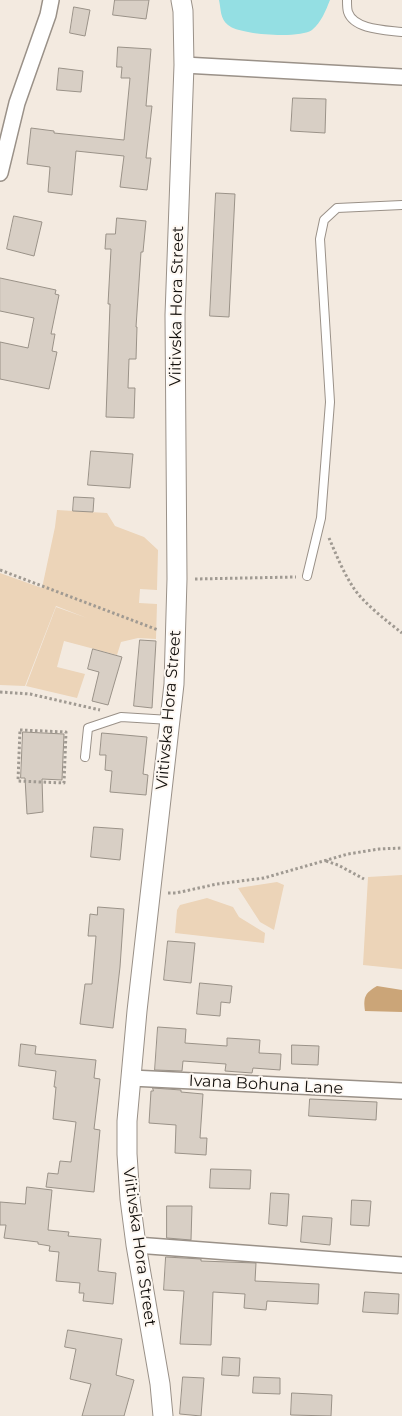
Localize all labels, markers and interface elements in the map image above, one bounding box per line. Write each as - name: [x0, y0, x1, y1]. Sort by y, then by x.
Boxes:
- street label: Viitivska Hora Street: [166, 226, 188, 386]
- street label: Viitivska Hora Street: [152, 629, 186, 791]
- street label: Ivana Bohuna Lane: [188, 1071, 344, 1099]
- street label: Viitivska Hora Street: [118, 1166, 160, 1328]

